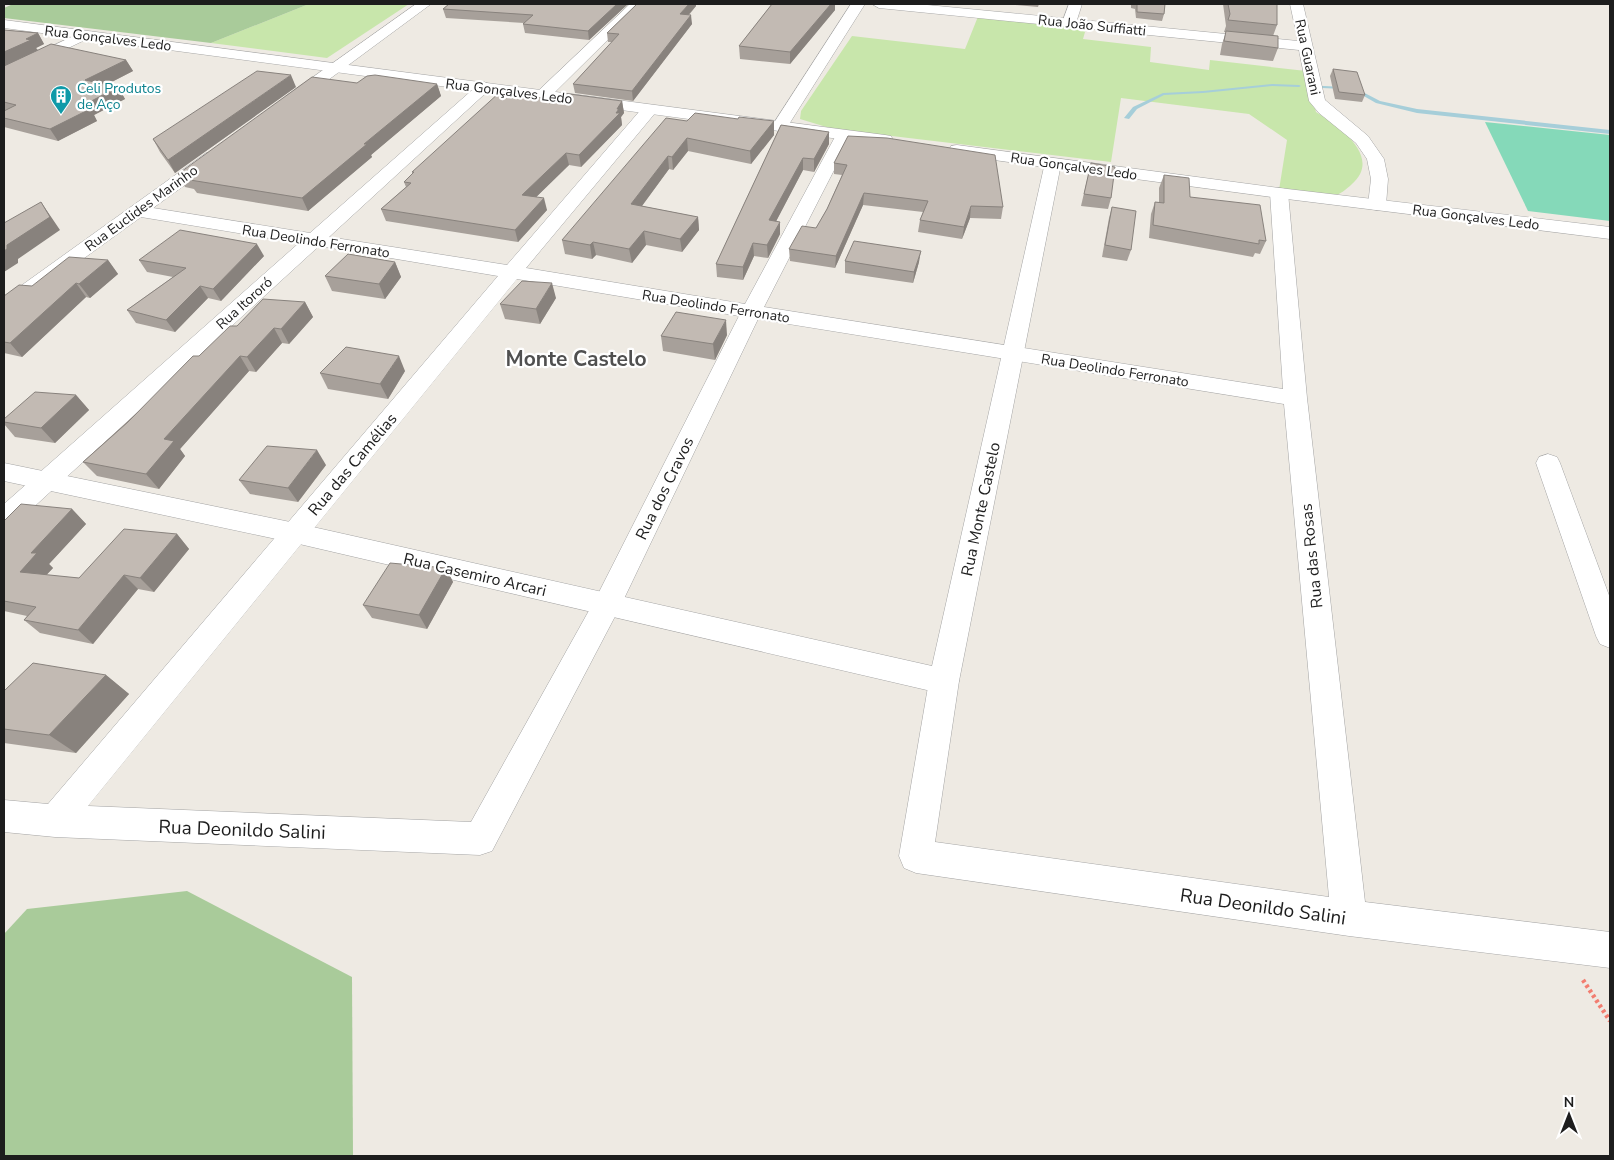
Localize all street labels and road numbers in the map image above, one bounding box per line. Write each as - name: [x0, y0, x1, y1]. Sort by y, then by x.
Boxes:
- street label: Rua João Suffiatti: [1037, 10, 1147, 41]
- street label: Rua Guarani: [1290, 17, 1325, 97]
- street label: Rua Gonçalves Ledo: [43, 21, 173, 56]
- street label: Rua Gonçalves Ledo: [444, 74, 574, 109]
- street label: Rua Gonçalves Ledo: [1009, 148, 1139, 185]
- street label: Rua Euclides Marinho: [81, 161, 202, 256]
- street label: Rua Gonçalves Ledo: [1411, 200, 1541, 235]
- street label: Rua Deolindo Ferronato: [241, 220, 391, 263]
- street label: Rua Itororó: [212, 273, 277, 334]
- street label: Rua Deolindo Ferronato: [641, 285, 791, 328]
- street label: Rua Deolindo Ferronato: [1040, 349, 1190, 392]
- street label: Rua das Camélias: [303, 409, 402, 521]
- street label: Rua dos Cravos: [630, 433, 699, 544]
- street label: Rua Monte Castelo: [956, 440, 1006, 578]
- street label: Rua das Rosas: [1296, 502, 1328, 609]
- street label: Rua Casemiro Arcari: [401, 548, 548, 602]
- street label: Rua Deonildo Salini: [158, 814, 326, 846]
- street label: Rua Deonildo Salini: [1178, 882, 1348, 932]

